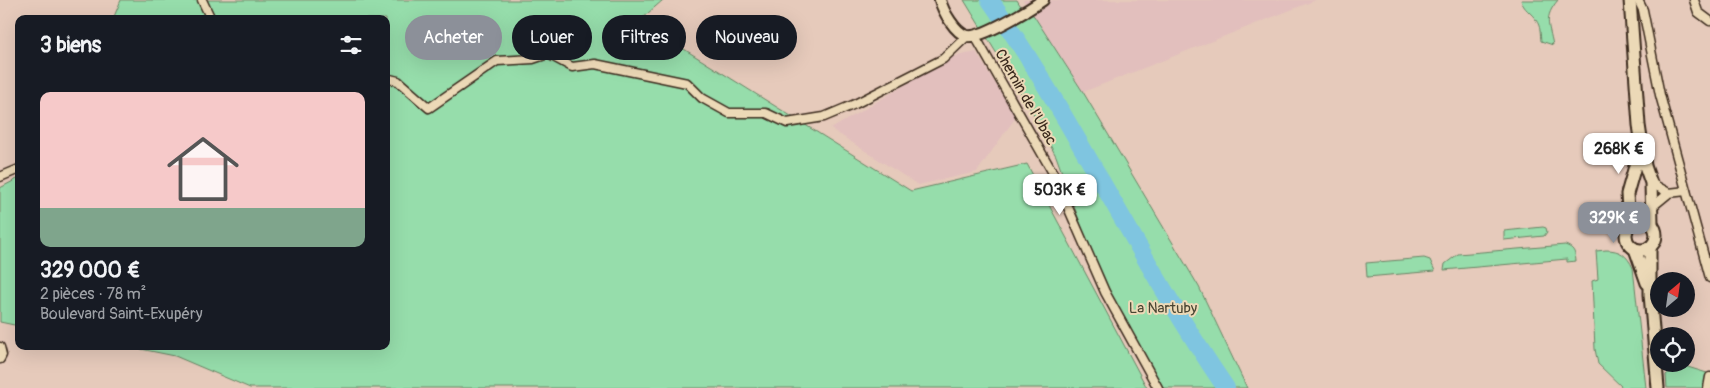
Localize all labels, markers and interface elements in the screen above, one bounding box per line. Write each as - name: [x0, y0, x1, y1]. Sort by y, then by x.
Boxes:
- chip: Acheter: [405, 15, 502, 60]
- chip: Louer: [512, 15, 592, 60]
- chip: Filtres: [602, 15, 686, 60]
- chip: Nouveau: [696, 15, 797, 60]
- icon: filters: [337, 31, 365, 59]
- text: 3 biens: [40, 32, 101, 59]
- street label: Chemin de l'Ubac: [990, 46, 1061, 149]
- icon: home: [158, 124, 248, 214]
- pin: 268K €: [1578, 132, 1660, 175]
- text: 268K €: [1594, 139, 1644, 159]
- pin: 503K €: [1019, 174, 1101, 216]
- text: 503K €: [1034, 180, 1086, 200]
- pin: 329K €: [1573, 202, 1655, 244]
- text: 329K €: [1589, 208, 1639, 228]
- text: 329 000 €: [40, 257, 140, 284]
- north arrow: [1650, 272, 1695, 318]
- map controls: [1650, 272, 1695, 372]
- text: 2 pièces · 78 m²: [40, 284, 146, 304]
- park label: La Nartuby: [1129, 299, 1198, 318]
- text: Boulevard Saint-Exupéry: [40, 304, 203, 324]
- button: locate: [1650, 327, 1695, 372]

